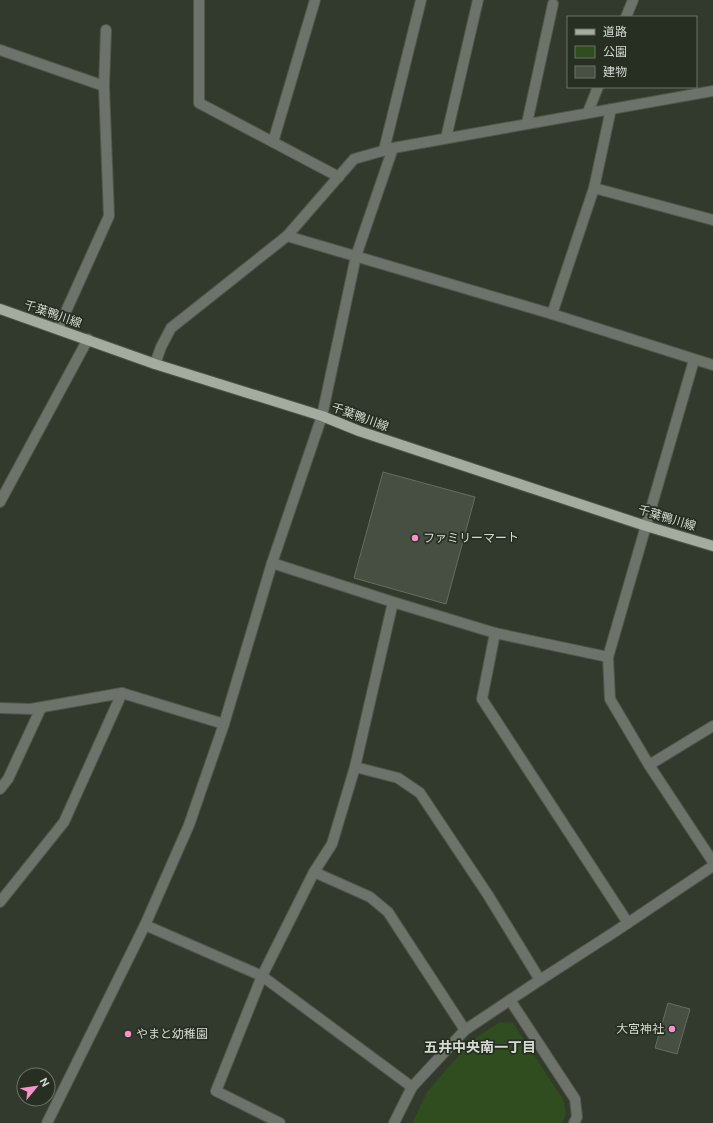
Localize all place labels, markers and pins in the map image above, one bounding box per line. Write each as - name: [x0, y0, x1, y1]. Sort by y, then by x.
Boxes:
- place label: ファミリーマート: [423, 531, 519, 544]
- marker: ファミリーマート: [410, 533, 420, 543]
- place label: 大宮神社: [616, 1022, 664, 1035]
- marker: 大宮神社: [667, 1024, 677, 1034]
- place label: やまと幼稚園: [136, 1027, 208, 1040]
- marker: やまと幼稚園: [123, 1029, 133, 1039]

